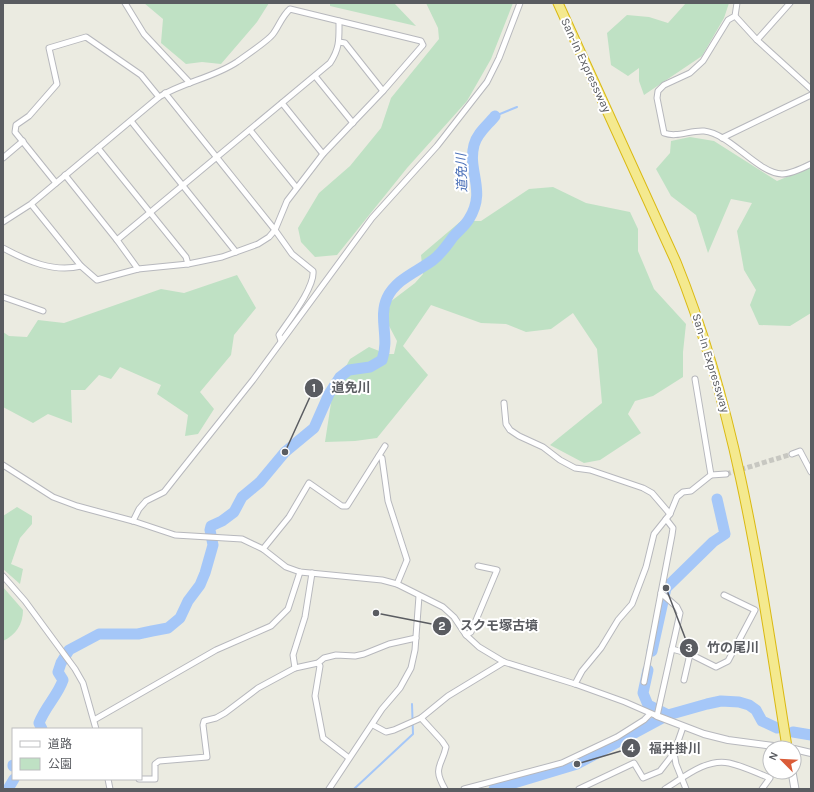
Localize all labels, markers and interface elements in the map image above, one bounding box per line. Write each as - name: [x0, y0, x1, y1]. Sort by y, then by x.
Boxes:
- street label: San-In Expressway: [558, 16, 614, 115]
- water label: 道免川: [453, 151, 470, 193]
- street label: San-In Expressway: [689, 312, 733, 415]
- callout: 道免川: [304, 375, 379, 400]
- text: 道免川: [331, 380, 371, 395]
- text: 1: [312, 381, 316, 395]
- callout: スクモ塚古墳: [432, 613, 546, 638]
- text: スクモ塚古墳: [460, 618, 538, 633]
- text: 2: [438, 619, 446, 633]
- callout: 竹の尾川: [679, 635, 767, 660]
- text: 竹の尾川: [707, 640, 759, 655]
- text: 3: [685, 641, 693, 655]
- legend: [12, 728, 142, 780]
- callout: 福井掛川: [621, 736, 709, 761]
- text: 道路: [48, 737, 72, 751]
- north arrow: [762, 740, 802, 780]
- text: 4: [627, 741, 635, 755]
- text: 福井掛川: [649, 741, 701, 756]
- text: N: [766, 750, 781, 762]
- text: 公園: [48, 757, 72, 771]

